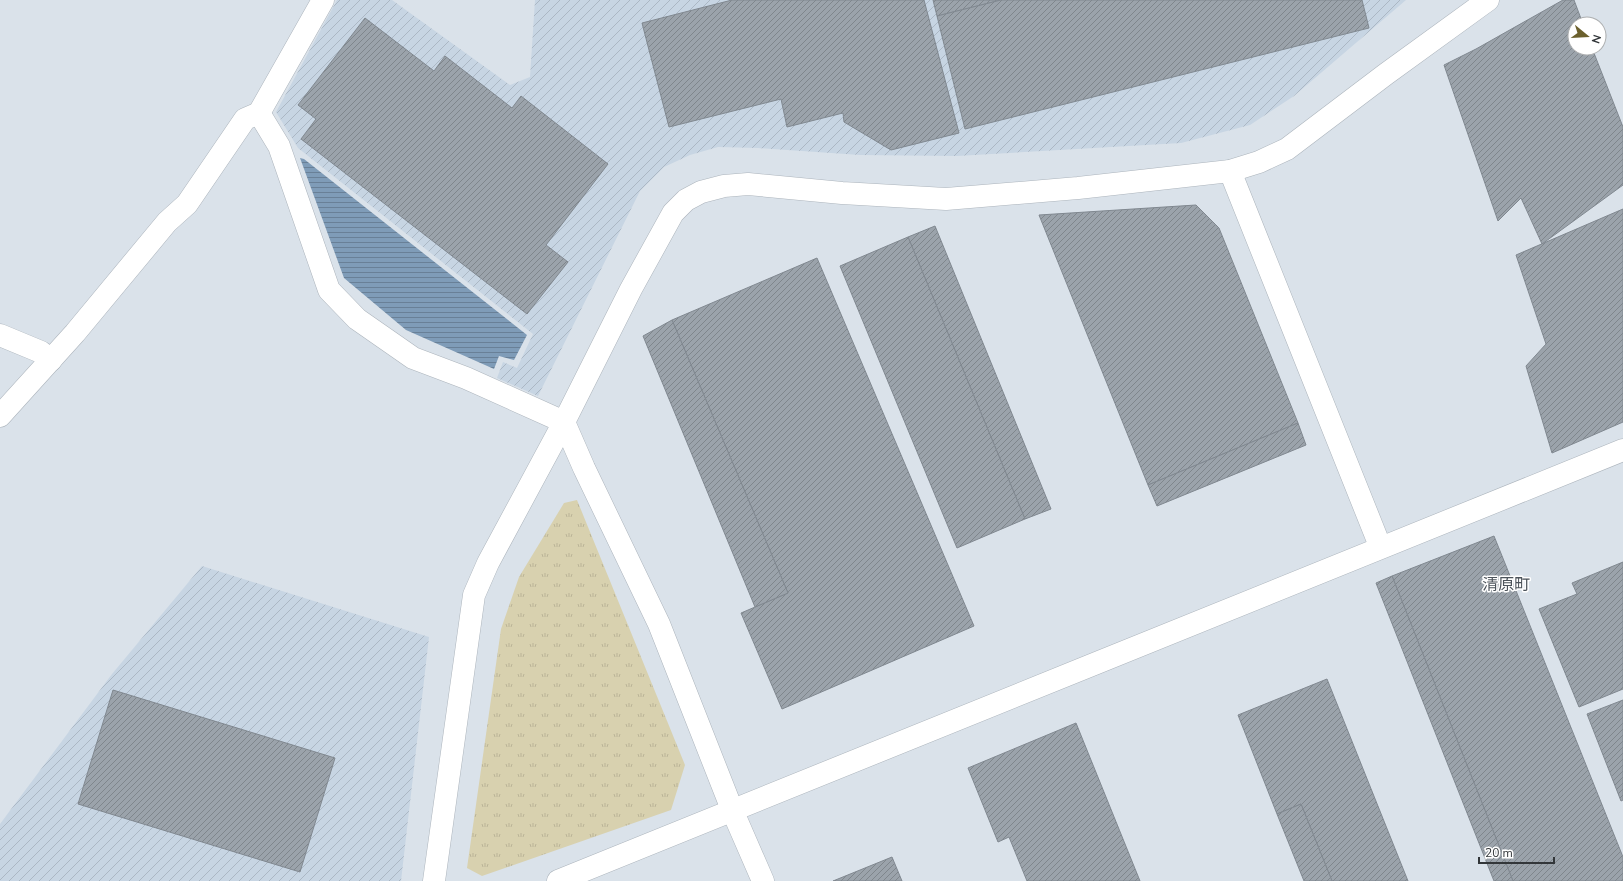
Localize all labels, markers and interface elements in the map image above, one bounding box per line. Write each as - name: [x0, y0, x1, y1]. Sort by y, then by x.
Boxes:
- north arrow: [1567, 16, 1607, 56]
- text: N: [1588, 33, 1604, 45]
- district label: 清原町: [1482, 574, 1530, 596]
- scale bar: [1479, 839, 1554, 865]
- text: 20 m: [1485, 845, 1513, 861]

